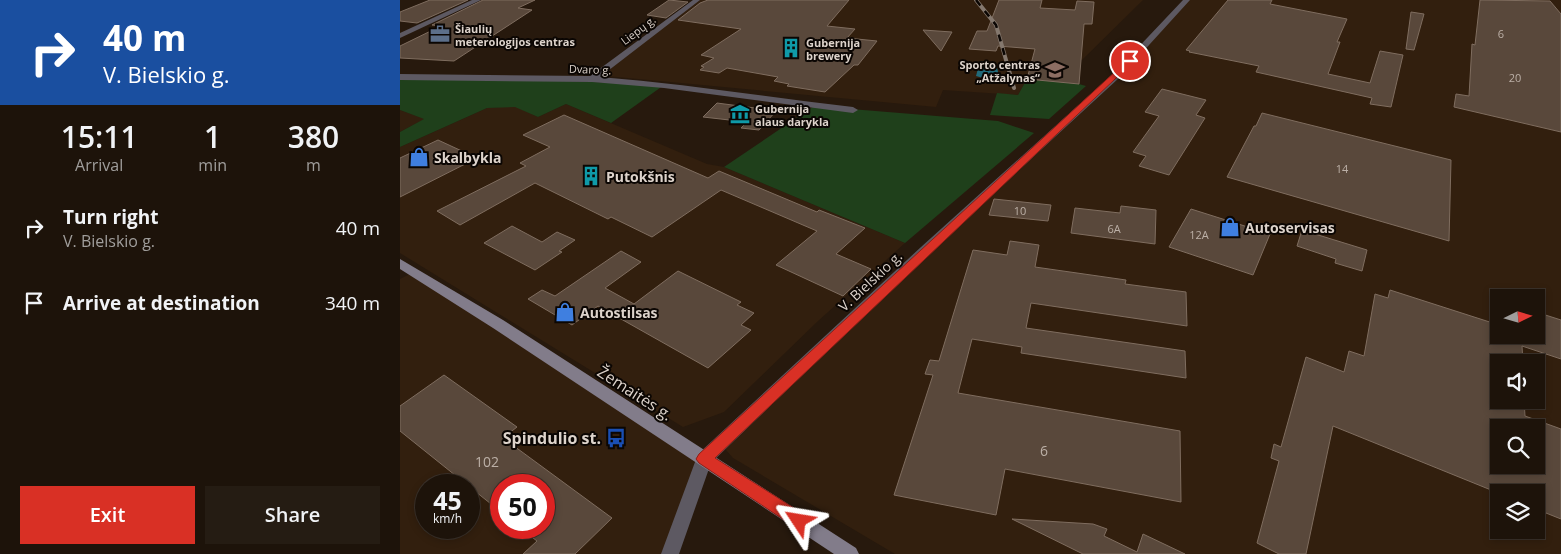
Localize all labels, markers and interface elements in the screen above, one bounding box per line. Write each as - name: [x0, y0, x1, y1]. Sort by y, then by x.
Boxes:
- street label: Liepų g.: [618, 12, 659, 48]
- text: 40 m: [103, 14, 186, 61]
- icon: right: [20, 20, 85, 85]
- place label: Šiaulių meterologijos centras: [455, 21, 575, 49]
- office icon: Šiaulių meterologijos centras: [429, 23, 451, 45]
- house number: 6: [1498, 26, 1504, 41]
- place label: Gubernija brewery: [806, 35, 860, 63]
- building icon: Gubernija brewery: [780, 37, 802, 59]
- pin: [1109, 40, 1151, 82]
- icon: arrive: [1116, 47, 1144, 75]
- place label: Sporto centras „Atžalynas“: [959, 57, 1041, 85]
- text: V. Bielskio g.: [103, 59, 230, 89]
- school or university icon: Sporto centras „Atžalynas“: [1044, 59, 1066, 81]
- street label: Dvaro g.: [569, 61, 612, 77]
- house number: 20: [1509, 70, 1521, 85]
- place label: Gubernija alaus darykla: [755, 101, 829, 129]
- museum icon: Gubernija alaus darykla: [729, 103, 751, 125]
- text: 15:11: [61, 116, 138, 157]
- text: 1: [204, 116, 221, 157]
- text: 380: [288, 116, 339, 157]
- shop icon: Skalbykla: [408, 146, 430, 168]
- place label: Skalbykla: [434, 148, 501, 167]
- text: Arrival: [75, 154, 123, 176]
- text: min: [198, 154, 227, 176]
- text: m: [306, 154, 321, 176]
- house number: 14: [1336, 161, 1349, 176]
- building icon: Putokšnis: [580, 165, 602, 187]
- place label: Putokšnis: [606, 167, 675, 186]
- house number: 10: [1014, 203, 1026, 218]
- text: Turn right: [63, 204, 158, 230]
- icon: right: [20, 214, 48, 242]
- text: 40 m: [336, 215, 380, 241]
- shop icon: Autoservisas: [1219, 216, 1241, 238]
- place label: Autoservisas: [1245, 218, 1335, 237]
- house number: 6A: [1107, 221, 1121, 236]
- house number: 12A: [1189, 227, 1209, 242]
- text: V. Bielskio g.: [63, 230, 155, 252]
- street label: V. Bielskio g.: [834, 247, 906, 315]
- icon: arrive: [20, 289, 48, 317]
- north arrow: [1490, 289, 1545, 344]
- map controls: [1490, 289, 1545, 539]
- text: Arrive at destination: [63, 290, 260, 316]
- text: 340 m: [325, 290, 380, 316]
- shop icon: Autostilsas: [554, 301, 576, 323]
- place label: Autostilsas: [580, 303, 658, 322]
- button: sound: [1490, 354, 1545, 409]
- street label: Žemaitės g.: [593, 361, 677, 425]
- button: search: [1490, 419, 1545, 474]
- place label: Spindulio st.: [503, 427, 601, 449]
- bus stop icon: Spindulio st.: [605, 427, 627, 449]
- house number: 6: [1040, 441, 1048, 460]
- house number: 102: [475, 452, 499, 471]
- speed limit sign: 50: [490, 474, 555, 539]
- text: 45: [433, 483, 462, 517]
- button: layers: [1490, 484, 1545, 539]
- button: Exit: [20, 486, 195, 544]
- button: Share: [205, 486, 380, 544]
- position arrow: [772, 494, 824, 546]
- text: km/h: [433, 510, 462, 527]

